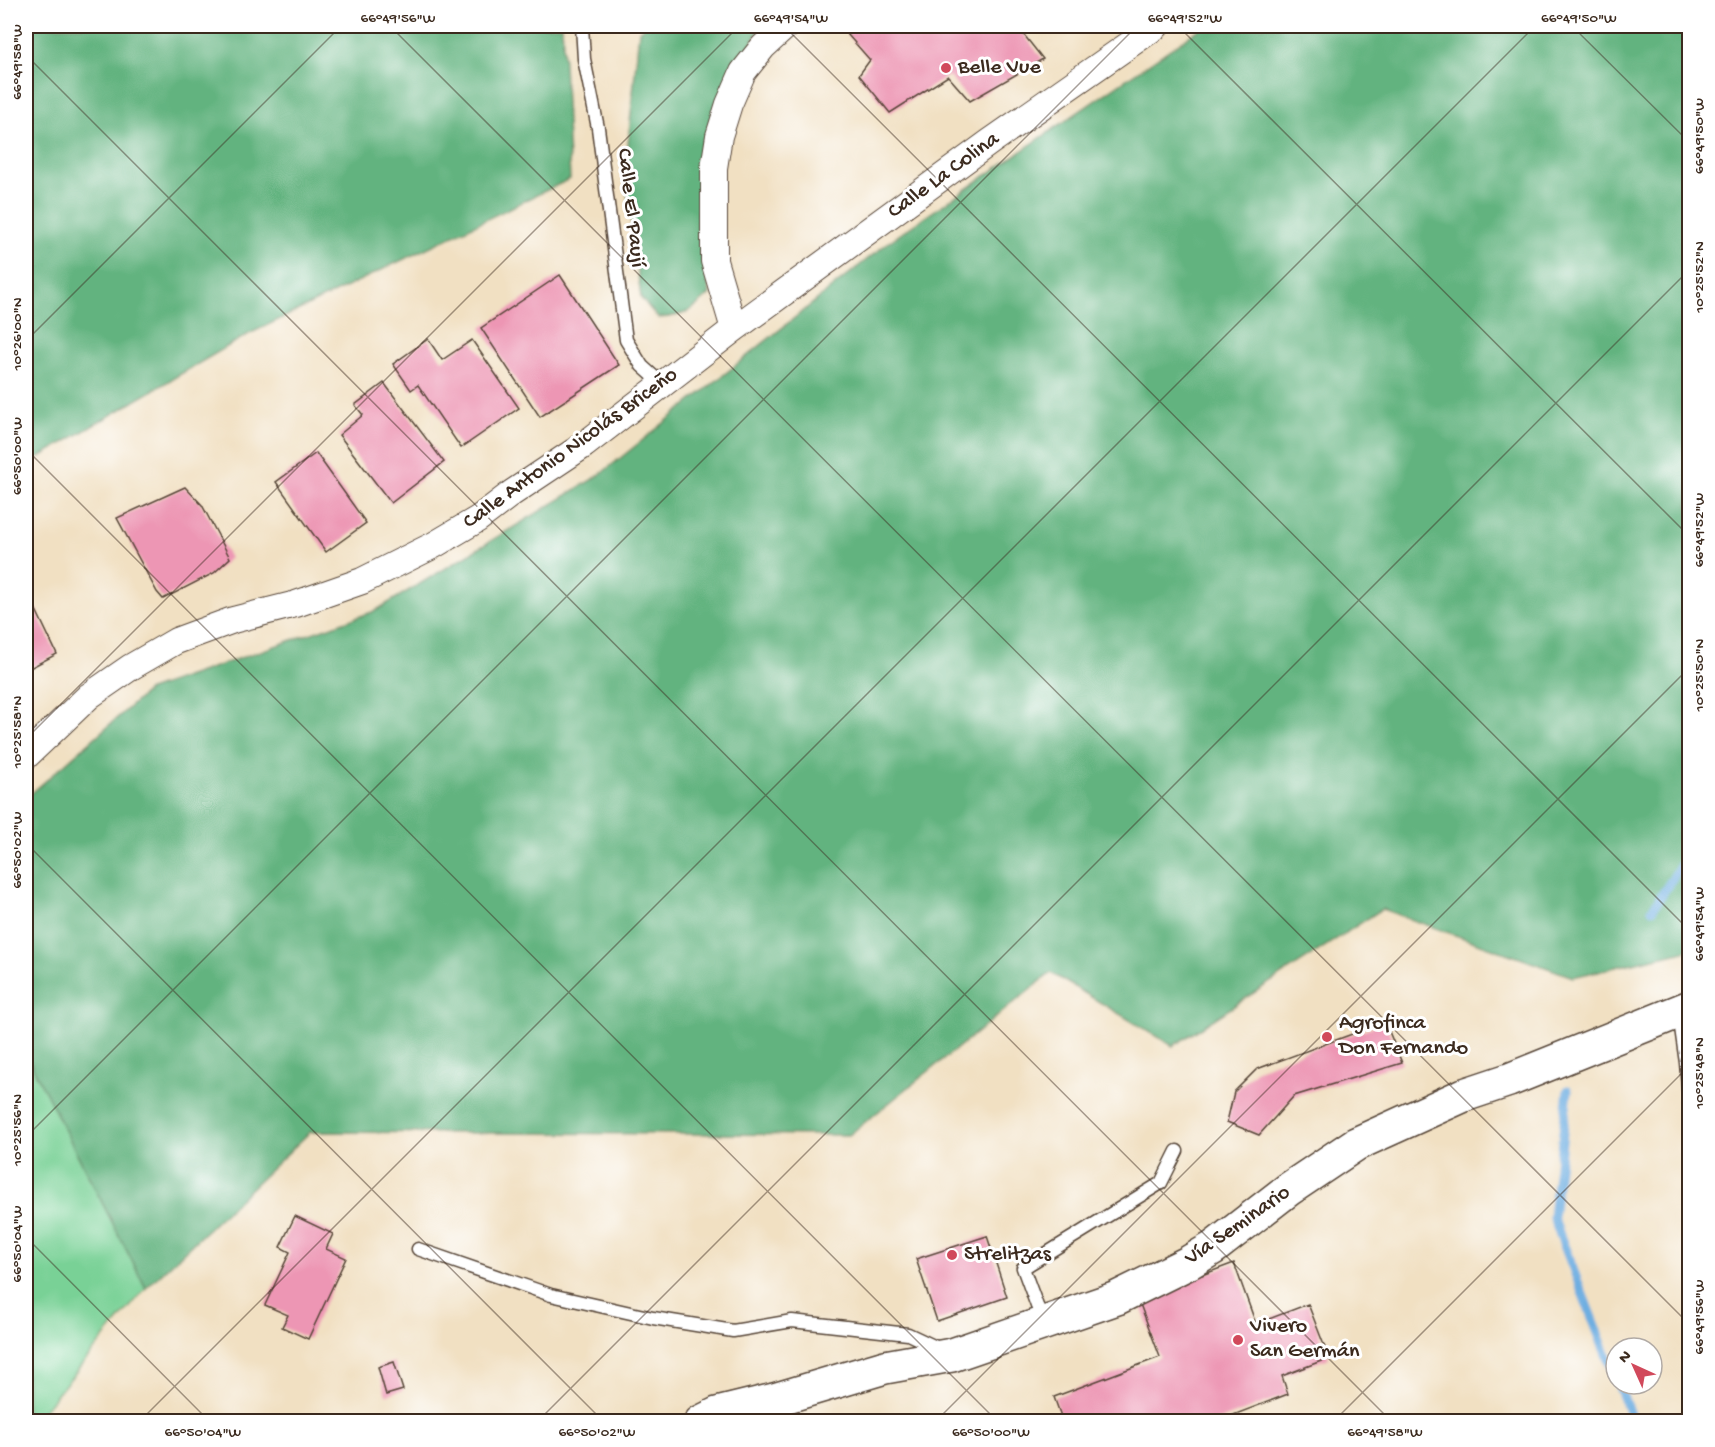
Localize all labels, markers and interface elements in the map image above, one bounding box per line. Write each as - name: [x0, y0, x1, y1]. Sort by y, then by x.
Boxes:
- text: 66°49'56"W: [361, 10, 436, 28]
- text: 66°49'54"W: [754, 10, 828, 28]
- text: 66°49'52"W: [1148, 10, 1223, 28]
- text: 66°49'50"W: [1541, 10, 1617, 28]
- text: 66°49'58"W: [9, 24, 27, 100]
- place label: Belle Vue: [957, 55, 1041, 81]
- marker: Belle Vue: [939, 61, 953, 75]
- text: 66°49'50"W: [1691, 98, 1709, 174]
- street label: Calle La Colina: [883, 126, 1005, 225]
- street label: Calle El Paují: [610, 147, 650, 270]
- text: 10°25'52"N: [1691, 241, 1709, 314]
- text: 10°26'00"N: [9, 297, 27, 372]
- street label: Calle Antonio Nicolás Briceño: [459, 362, 683, 536]
- text: 66°50'00"W: [9, 417, 27, 495]
- text: 66°49'52"W: [1691, 492, 1709, 567]
- text: 10°25'50"N: [1691, 638, 1709, 712]
- text: 10°25'58"N: [9, 696, 27, 769]
- text: 66°50'02"W: [9, 811, 27, 889]
- text: 66°49'54"W: [1691, 887, 1709, 961]
- place label: Agrofinca Don Fernando: [1337, 1011, 1468, 1062]
- marker: Agrofinca Don Fernando: [1320, 1030, 1334, 1044]
- text: 10°25'48"N: [1691, 1037, 1709, 1110]
- text: 10°25'56"N: [9, 1094, 27, 1167]
- street label: Vía Seminario: [1179, 1180, 1296, 1273]
- text: 66°50'04"W: [9, 1205, 27, 1282]
- place label: Strelitzas: [964, 1242, 1052, 1268]
- marker: Strelitzas: [945, 1248, 959, 1262]
- text: 66°49'56"W: [1691, 1279, 1709, 1354]
- place label: Vivero San Germán: [1249, 1314, 1360, 1365]
- marker: Vivero San Germán: [1231, 1333, 1245, 1347]
- north arrow: [1604, 1336, 1664, 1396]
- text: N: [1615, 1347, 1637, 1368]
- text: 66°50'04"W: [165, 1424, 242, 1442]
- text: 66°50'02"W: [558, 1424, 636, 1442]
- text: 66°50'00"W: [952, 1424, 1030, 1442]
- text: 66°49'58"W: [1347, 1424, 1423, 1442]

